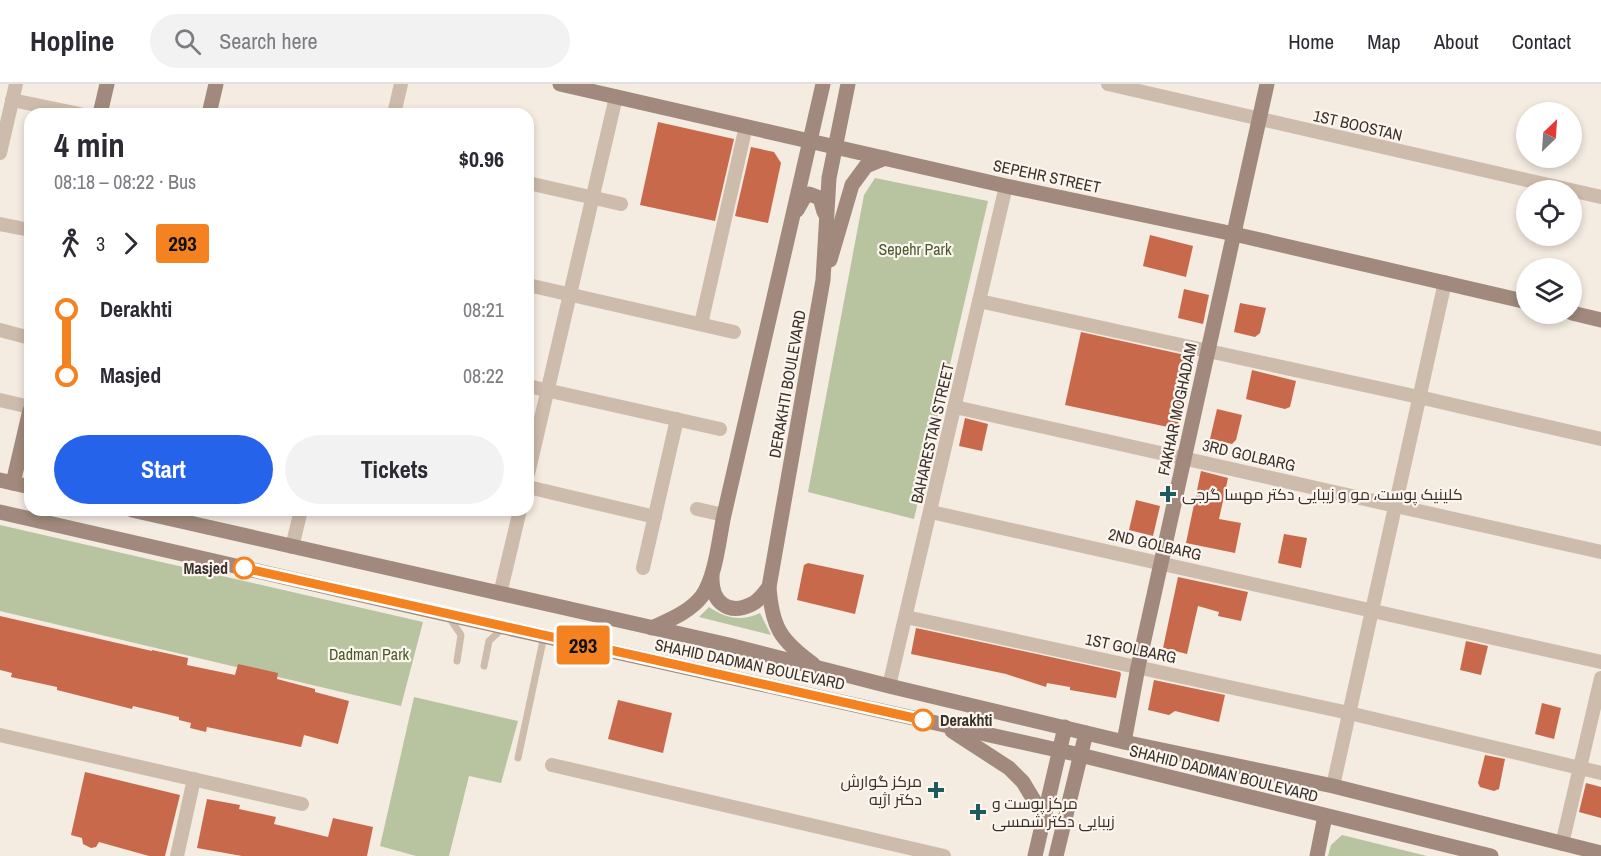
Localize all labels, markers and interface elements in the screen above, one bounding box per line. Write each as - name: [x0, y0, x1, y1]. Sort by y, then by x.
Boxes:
- search box: [150, 14, 570, 68]
- text: Hopline: [30, 22, 114, 60]
- icon: search: [171, 25, 204, 58]
- text: Search here: [219, 26, 317, 56]
- text: Home: [1288, 27, 1334, 56]
- text: Map: [1367, 27, 1401, 56]
- text: About: [1434, 27, 1479, 56]
- text: Contact: [1512, 27, 1571, 56]
- north arrow: [1516, 102, 1582, 168]
- map controls: [1516, 102, 1582, 324]
- street label: 1ST BOOSTAN: [1311, 104, 1405, 146]
- text: 4 min: [54, 123, 125, 167]
- text: $0.96: [459, 144, 504, 174]
- street label: SEPEHR STREET: [991, 154, 1103, 198]
- text: 08:18 – 08:22 · Bus: [54, 168, 196, 195]
- button: locate: [1516, 180, 1582, 246]
- icon: walk: [54, 227, 87, 260]
- icon: forward: [114, 227, 147, 260]
- text: 293: [168, 229, 197, 258]
- text: 3: [96, 230, 105, 257]
- park label: Sepehr Park: [879, 238, 952, 260]
- button: layers: [1516, 258, 1582, 324]
- text: Derakhti: [100, 294, 172, 324]
- text: 08:21: [463, 296, 504, 323]
- street label: DERAKHTI BOULEVARD: [763, 308, 811, 460]
- street label: FAKHAR MOGHADAM: [1152, 341, 1202, 477]
- text: Masjed: [100, 360, 161, 390]
- street label: BAHARESTAN STREET: [905, 361, 959, 505]
- text: 08:22: [463, 362, 504, 389]
- street label: 3RD GOLBARG: [1200, 434, 1298, 476]
- button: Start: [54, 435, 273, 504]
- button: Tickets: [285, 435, 504, 504]
- place label: کلینیک پوست، مو و زیبایی دکتر مهسا گرجی: [1182, 483, 1463, 506]
- marker: کلینیک پوست، مو و زیبایی دکتر مهسا گرجی: [1159, 485, 1177, 503]
- street label: 2ND GOLBARG: [1106, 523, 1204, 565]
- place label: Masjed: [184, 557, 228, 579]
- marker: Masjed: [233, 557, 255, 579]
- line badge: 293: [548, 626, 618, 664]
- street label: 1ST GOLBARG: [1084, 628, 1178, 668]
- text: 293: [569, 631, 597, 660]
- street label: SHAHID DADMAN BOULEVARD: [653, 633, 847, 695]
- park label: Dadman Park: [329, 643, 410, 665]
- marker: Derakhti: [912, 709, 934, 731]
- place label: Derakhti: [940, 709, 993, 731]
- street label: SHAHID DADMAN BOULEVARD: [1127, 739, 1321, 807]
- place label: مرکز گوارش دکتر اژیه: [841, 770, 922, 810]
- marker: مرکز گوارش دکتر اژیه: [927, 781, 945, 799]
- place label: مرکز پوست و زیبایی دکتر شمسی: [992, 792, 1115, 832]
- marker: مرکز پوست و زیبایی دکتر شمسی: [969, 803, 987, 821]

